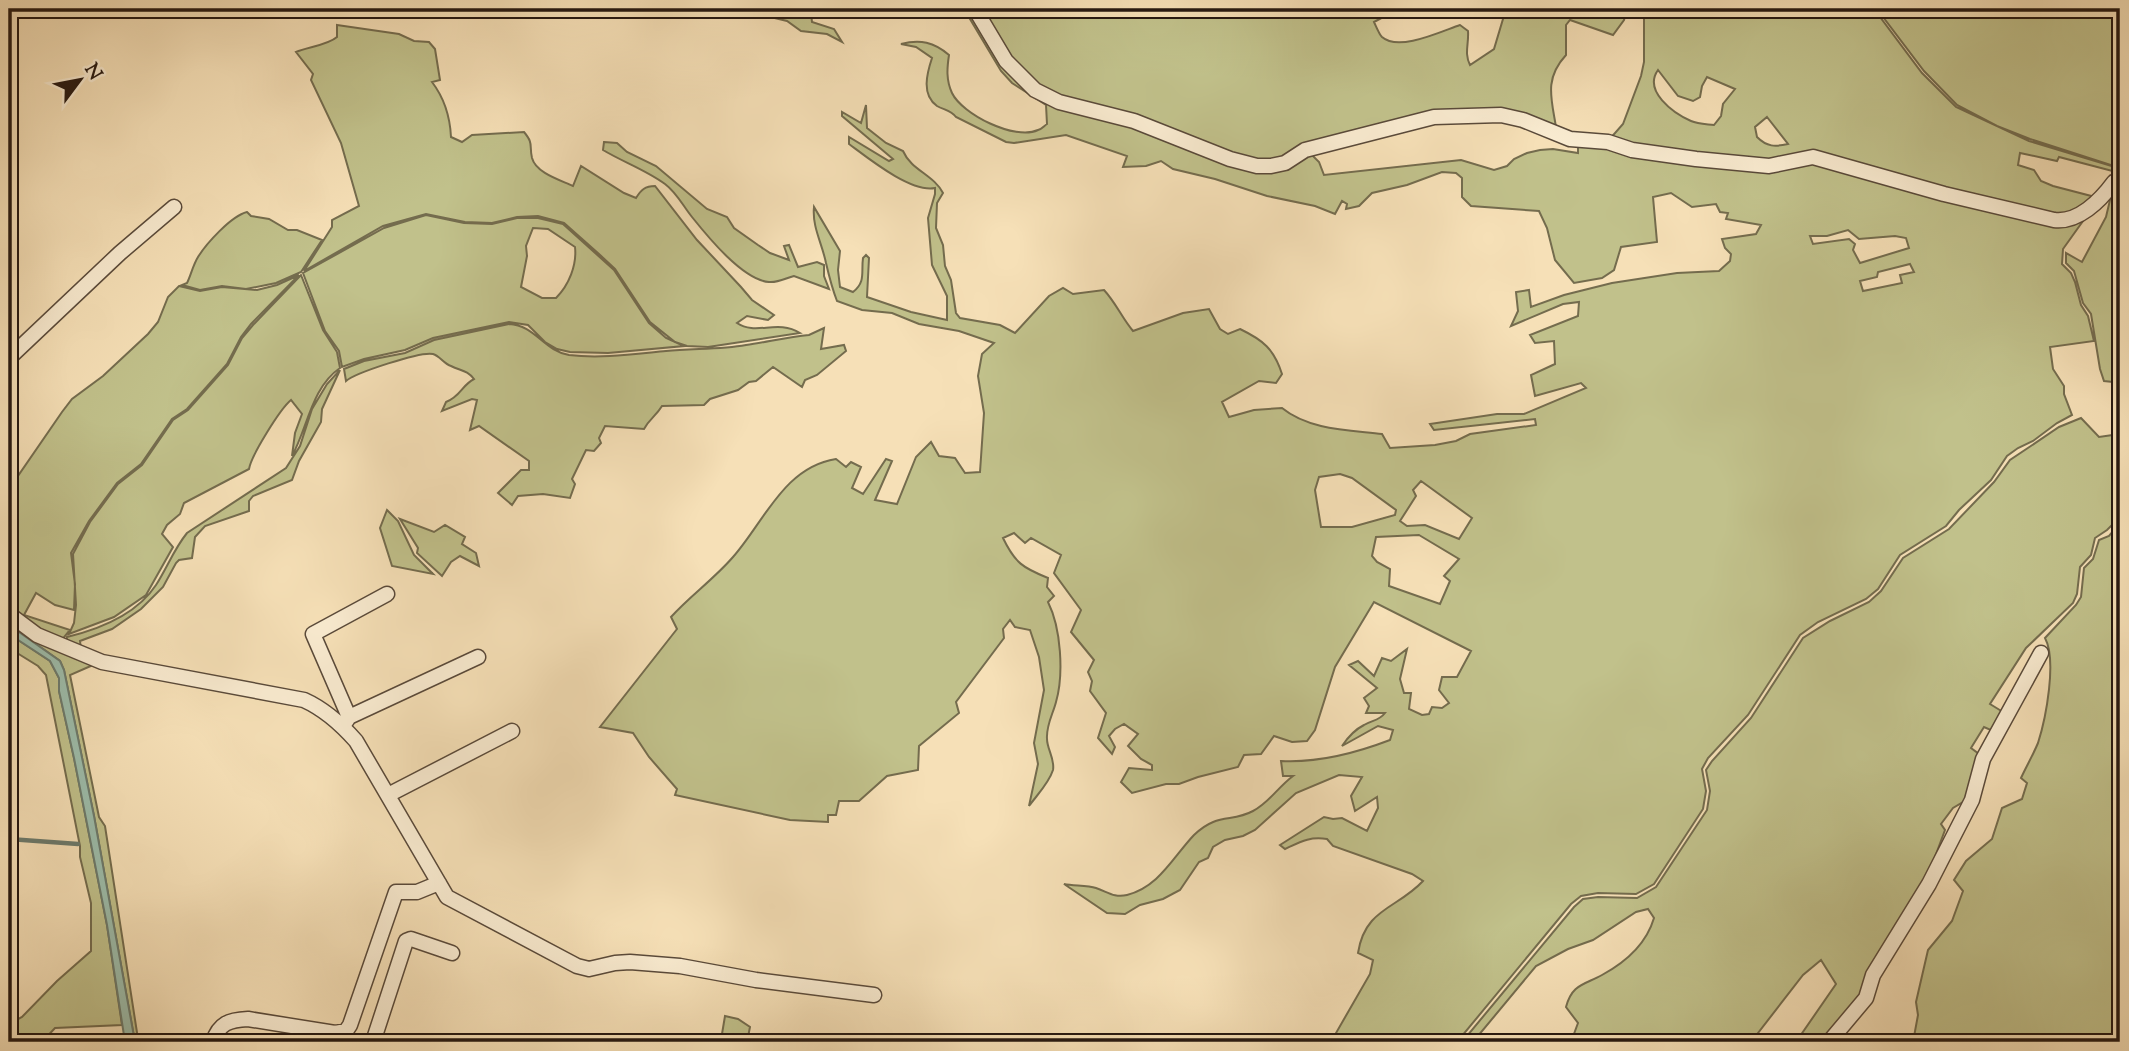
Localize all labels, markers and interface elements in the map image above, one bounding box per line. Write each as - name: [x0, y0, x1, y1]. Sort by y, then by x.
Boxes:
- north arrow: [46, 46, 116, 116]
- text: N: [77, 59, 108, 86]

